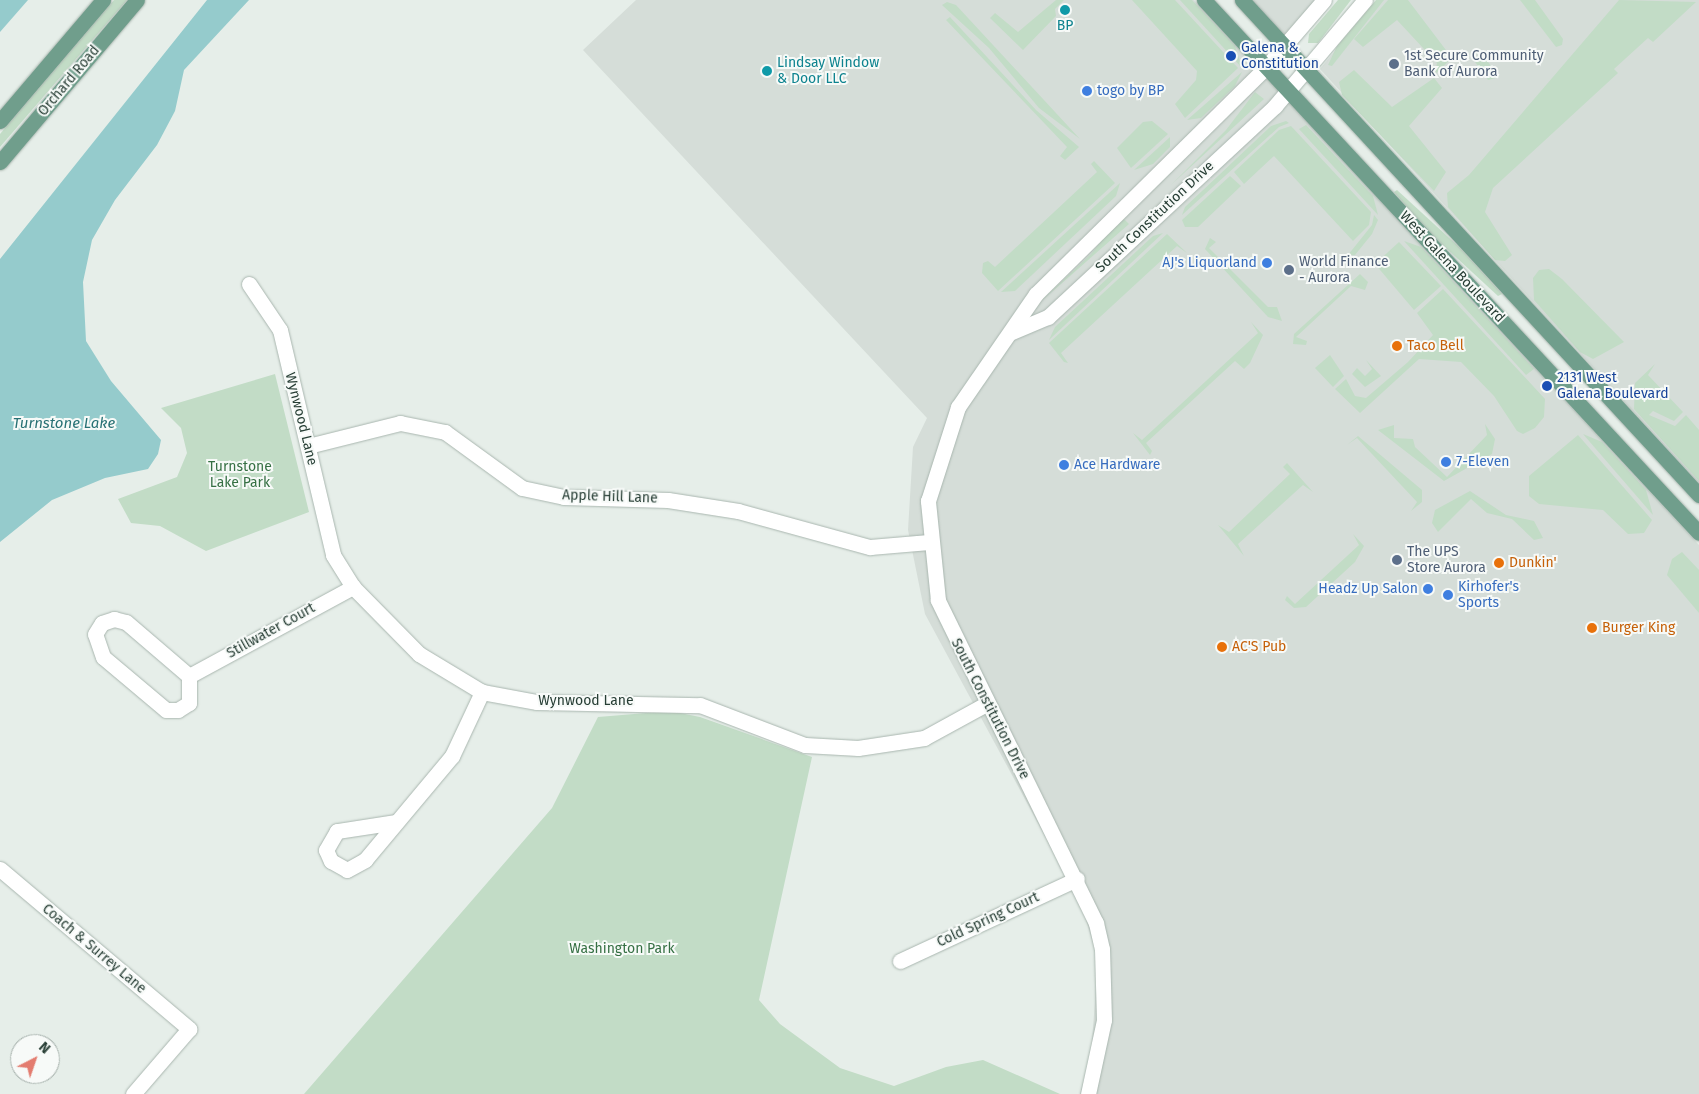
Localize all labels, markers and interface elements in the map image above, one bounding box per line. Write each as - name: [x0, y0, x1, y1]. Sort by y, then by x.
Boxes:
- marker: BP: [1059, 4, 1071, 16]
- place label: BP: [1057, 18, 1073, 34]
- place label: Galena & Constitution: [1241, 40, 1319, 72]
- street label: Orchard Road: [35, 42, 103, 120]
- place label: 1st Secure Community Bank of Aurora: [1404, 48, 1544, 80]
- marker: Galena & Constitution: [1225, 50, 1237, 62]
- place label: Lindsay Window & Door LLC: [777, 55, 879, 88]
- marker: 1st Secure Community Bank of Aurora: [1388, 58, 1400, 70]
- marker: Lindsay Window & Door LLC: [761, 65, 773, 77]
- place label: togo by BP: [1097, 83, 1164, 99]
- marker: togo by BP: [1081, 85, 1093, 97]
- street label: South Constitution Drive: [1092, 158, 1218, 276]
- street label: West Galena Boulevard: [1396, 208, 1508, 326]
- place label: World Finance - Aurora: [1299, 254, 1389, 286]
- place label: AJ's Liquorland: [1162, 255, 1257, 271]
- marker: AJ's Liquorland: [1261, 257, 1273, 269]
- marker: World Finance - Aurora: [1283, 264, 1295, 276]
- place label: Taco Bell: [1407, 338, 1464, 354]
- marker: Taco Bell: [1391, 340, 1403, 352]
- place label: 2131 West Galena Boulevard: [1557, 370, 1669, 402]
- street label: Wynwood Lane: [281, 371, 321, 467]
- marker: 2131 West Galena Boulevard: [1541, 380, 1553, 392]
- water label: Turnstone Lake: [13, 415, 115, 433]
- place label: 7-Eleven: [1456, 454, 1510, 470]
- marker: 7-Eleven: [1440, 456, 1452, 468]
- place label: Ace Hardware: [1074, 457, 1160, 473]
- park label: Turnstone Lake Park: [208, 459, 272, 492]
- marker: Ace Hardware: [1058, 459, 1070, 471]
- street label: Apple Hill Lane: [562, 487, 658, 507]
- place label: The UPS Store Aurora: [1407, 544, 1486, 576]
- marker: The UPS Store Aurora: [1391, 554, 1403, 566]
- place label: Dunkin': [1509, 555, 1557, 571]
- marker: Dunkin': [1493, 557, 1505, 569]
- place label: Kirhofer's Sports: [1458, 579, 1519, 612]
- place label: Headz Up Salon: [1318, 581, 1418, 597]
- marker: Headz Up Salon: [1422, 583, 1434, 595]
- marker: Kirhofer's Sports: [1442, 589, 1454, 601]
- street label: Stillwater Court: [224, 600, 318, 662]
- place label: Burger King: [1602, 620, 1675, 636]
- marker: Burger King: [1586, 622, 1598, 634]
- street label: South Constitution Drive: [947, 636, 1033, 782]
- place label: AC'S Pub: [1232, 639, 1286, 655]
- marker: AC'S Pub: [1216, 641, 1228, 653]
- street label: Wynwood Lane: [538, 693, 634, 709]
- street label: Cold Spring Court: [934, 889, 1042, 951]
- street label: Coach & Surrey Lane: [39, 901, 149, 997]
- park label: Washington Park: [569, 941, 675, 957]
- north arrow: [10, 1034, 60, 1084]
- text: N: [35, 1039, 54, 1058]

